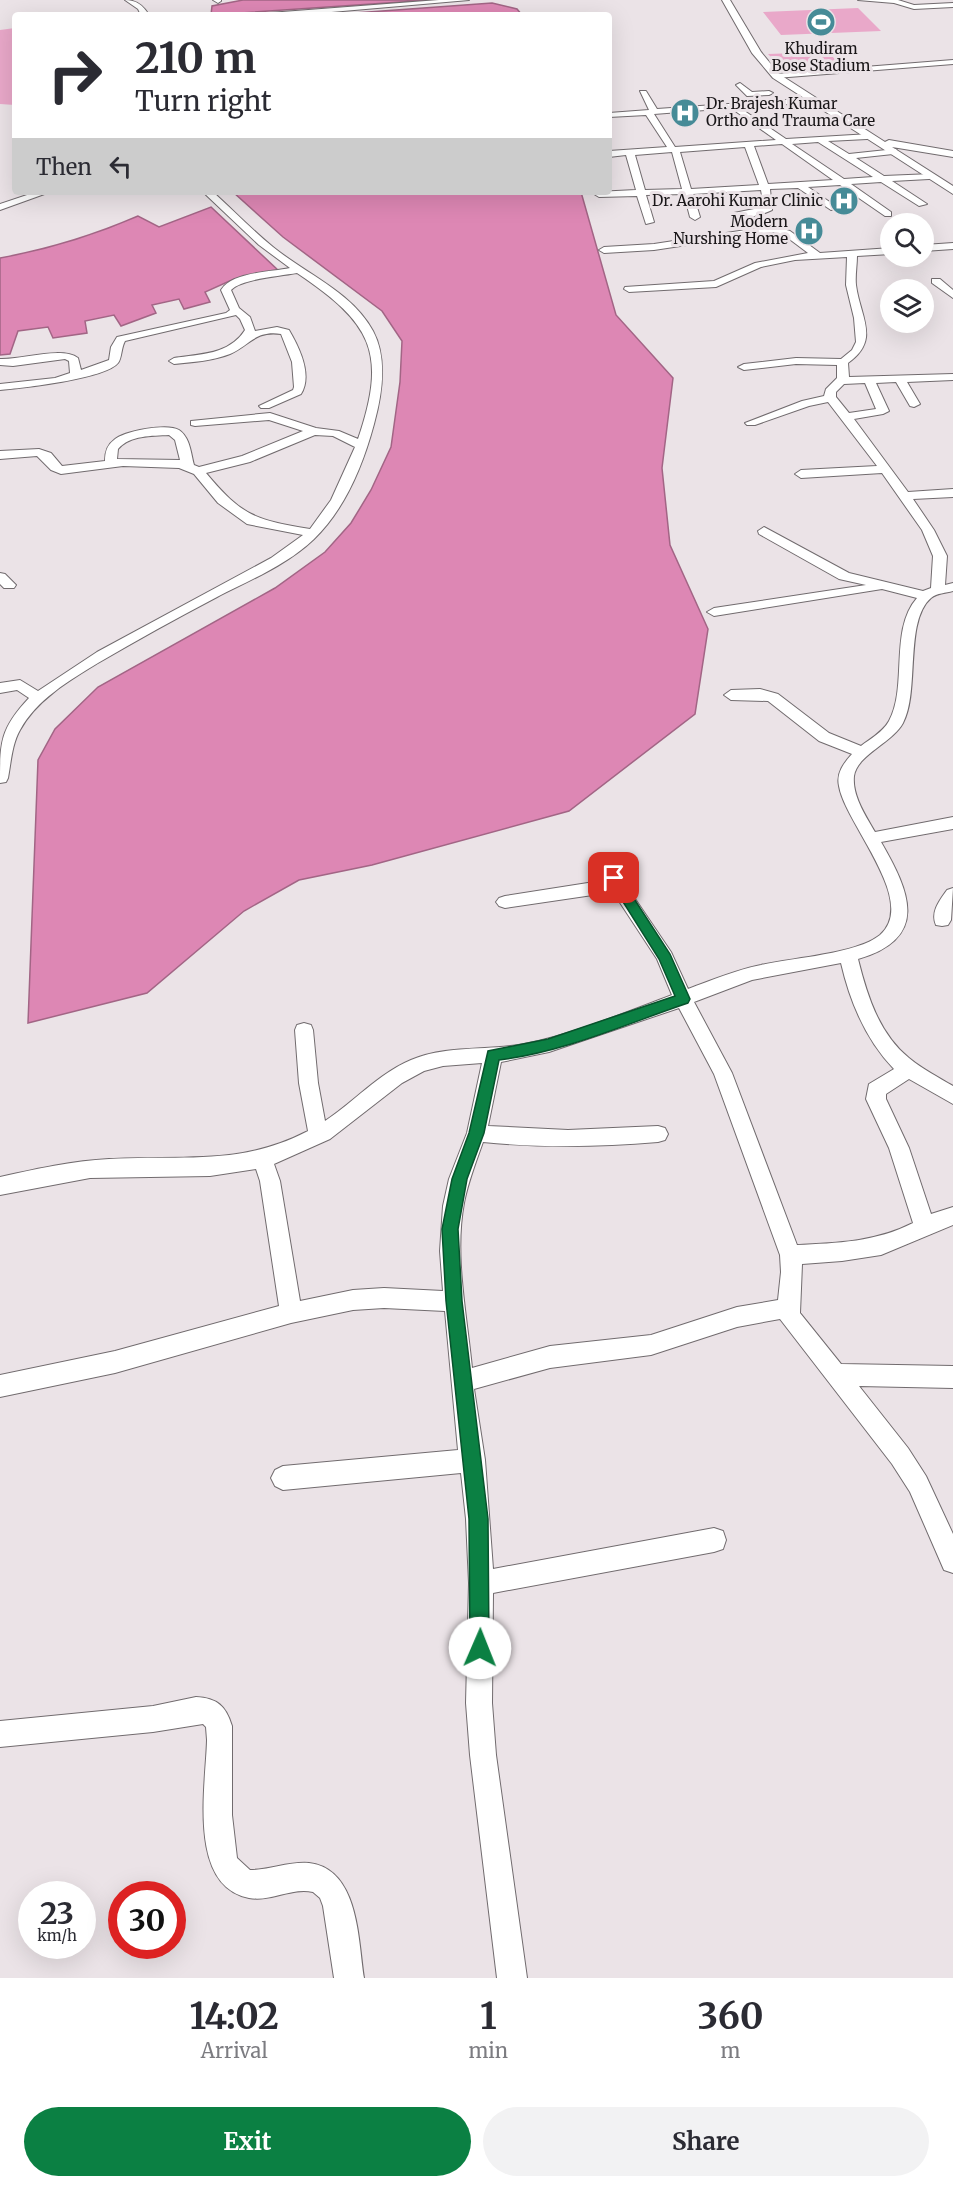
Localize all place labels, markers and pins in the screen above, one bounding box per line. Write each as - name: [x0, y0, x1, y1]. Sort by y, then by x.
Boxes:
- sports icon: Khudiram Bose Stadium: [805, 6, 837, 38]
- place label: Khudiram Bose Stadium: [772, 39, 871, 75]
- place label: Dr. Brajesh Kumar Ortho and Trauma Care: [706, 94, 875, 130]
- hospital icon: Dr. Brajesh Kumar Ortho and Trauma Care: [669, 97, 701, 129]
- hospital icon: Dr. Aarohi Kumar Clinic: [828, 185, 860, 217]
- place label: Dr. Aarohi Kumar Clinic: [652, 191, 823, 210]
- place label: Modern Nurshing Home: [673, 212, 788, 248]
- hospital icon: Modern Nurshing Home: [793, 215, 825, 247]
- pin: [588, 852, 639, 903]

